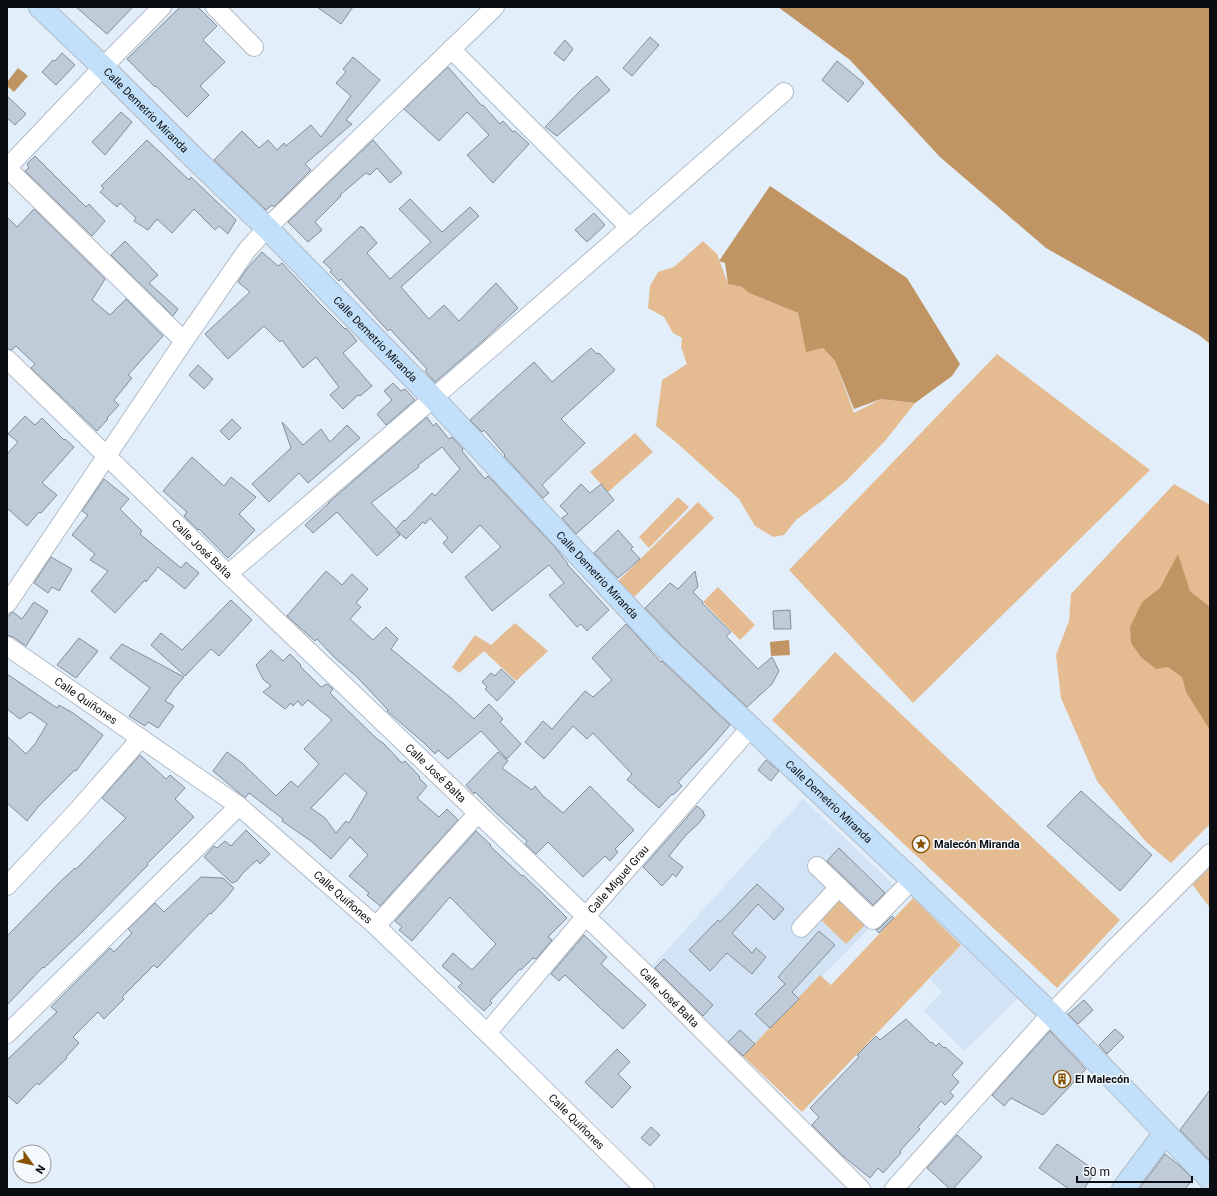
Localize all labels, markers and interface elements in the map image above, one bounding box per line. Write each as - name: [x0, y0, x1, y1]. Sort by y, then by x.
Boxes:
- street label: Calle Demetrio Miranda: [101, 65, 191, 156]
- street label: Calle Demetrio Miranda: [330, 294, 420, 385]
- street label: Calle José Balta: [169, 517, 234, 581]
- street label: Calle Demetrio Miranda: [553, 529, 641, 622]
- street label: Calle Quiñones: [52, 675, 120, 727]
- street label: Calle José Balta: [403, 741, 468, 805]
- street label: Calle Demetrio Miranda: [782, 758, 875, 846]
- place icon: Malecón Miranda: [911, 834, 931, 854]
- place label: Malecón Miranda: [934, 838, 1020, 851]
- street label: Calle Miguel Grau: [585, 843, 652, 916]
- street label: Calle Quiñones: [311, 868, 375, 927]
- street label: Calle José Balta: [637, 965, 702, 1030]
- building icon: El Malecón: [1052, 1069, 1072, 1089]
- place label: El Malecón: [1075, 1073, 1129, 1086]
- street label: Calle Quiñones: [546, 1091, 607, 1152]
- north arrow: [12, 1144, 52, 1184]
- scale bar: [1077, 1158, 1192, 1184]
- text: N: [32, 1162, 48, 1176]
- text: 50 m: [1083, 1165, 1110, 1179]

